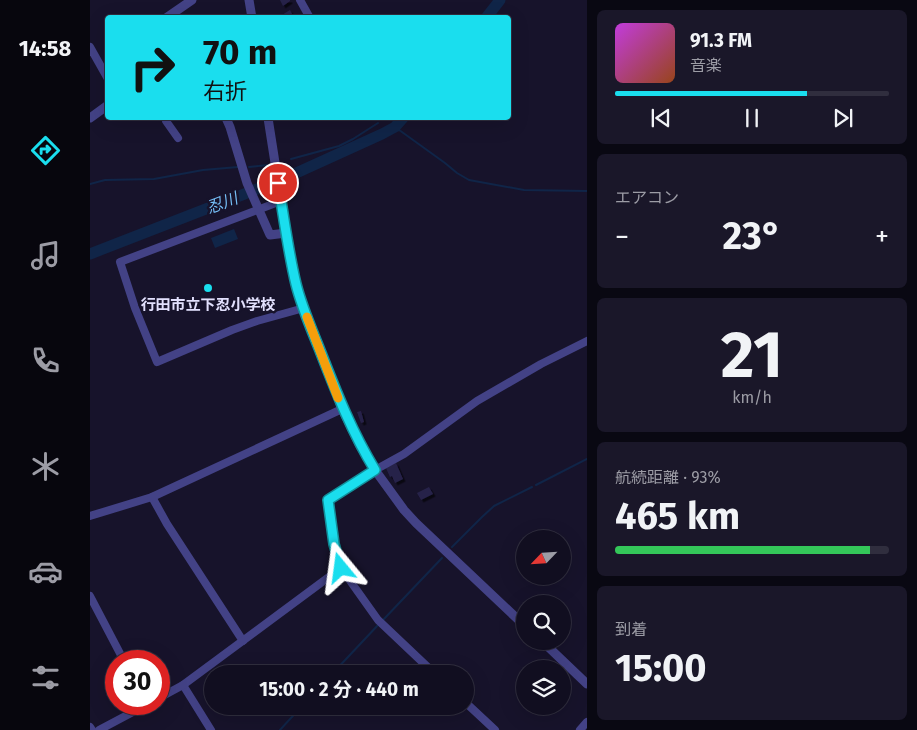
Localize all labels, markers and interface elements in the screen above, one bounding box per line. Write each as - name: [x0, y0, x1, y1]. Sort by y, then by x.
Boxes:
- text: 91.3 FM: [690, 29, 752, 52]
- text: 70 m: [203, 31, 277, 73]
- text: 14:58: [19, 35, 71, 62]
- icon: right: [120, 35, 185, 100]
- text: 音楽: [690, 56, 722, 75]
- text: 右折: [203, 78, 247, 105]
- icon: previous: [647, 104, 675, 132]
- icon: pause: [738, 104, 766, 132]
- icon: next: [829, 104, 857, 132]
- icon: directions: [28, 133, 63, 168]
- pin: [257, 162, 299, 204]
- icon: arrive: [264, 169, 292, 197]
- water label: 忍川: [204, 188, 242, 218]
- text: エアコン: [615, 188, 679, 207]
- text: 23°: [723, 213, 782, 259]
- text: −: [615, 220, 629, 253]
- text: +: [875, 220, 889, 253]
- icon: music: [28, 238, 63, 273]
- marker: 行田市立下忍小学校: [202, 282, 214, 294]
- place label: 行田市立下忍小学校: [140, 296, 276, 314]
- text: 21: [721, 316, 783, 394]
- icon: phone: [28, 343, 63, 378]
- text: km/h: [732, 388, 772, 407]
- icon: climate: [28, 449, 63, 484]
- text: 航続距離 · 93%: [615, 468, 721, 487]
- text: 465 km: [615, 493, 740, 539]
- north arrow: [516, 530, 571, 585]
- map controls: [516, 530, 571, 715]
- position arrow: [314, 541, 366, 593]
- icon: car: [28, 554, 63, 589]
- button: search: [516, 595, 571, 650]
- text: 到着: [615, 620, 647, 639]
- text: 15:00: [615, 645, 707, 691]
- speed limit sign: 30: [105, 650, 170, 715]
- icon: filters: [28, 660, 63, 695]
- button: layers: [516, 660, 571, 715]
- text: 15:00 · 2 分 · 440 m: [259, 678, 419, 701]

